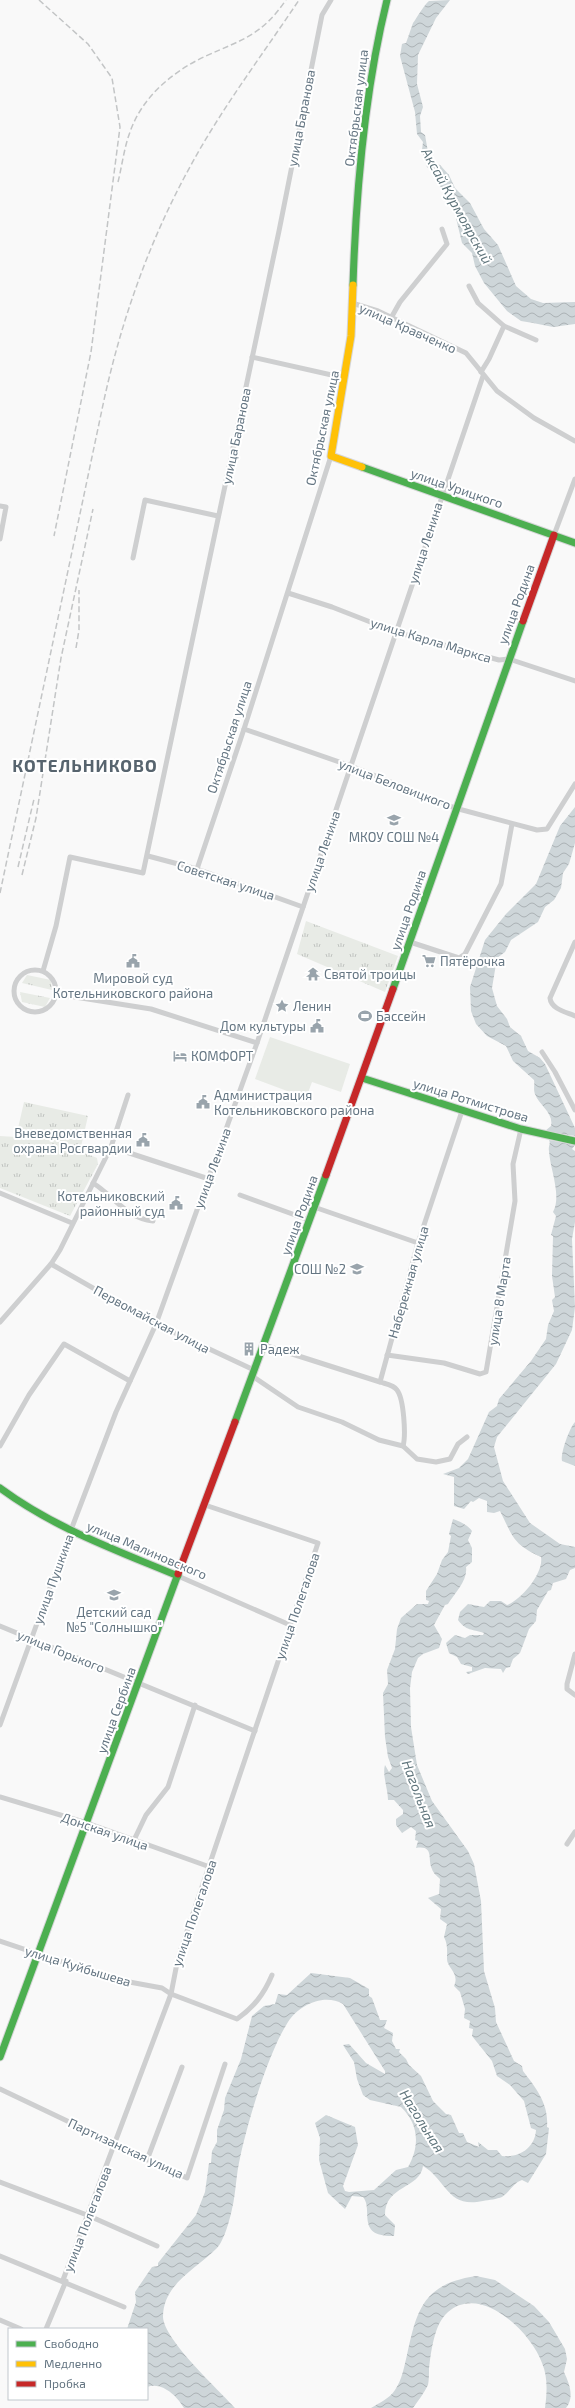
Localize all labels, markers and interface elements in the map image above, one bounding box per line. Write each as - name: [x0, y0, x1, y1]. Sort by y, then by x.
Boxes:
- street label: Октябрьская улица: [341, 49, 371, 167]
- street label: улица Баранова: [284, 68, 318, 168]
- water label: Аксай Курмоярский: [418, 144, 496, 267]
- street label: улица Кравченко: [357, 299, 459, 357]
- street label: Октябрьская улица: [302, 369, 342, 487]
- street label: улица Баранова: [218, 386, 254, 486]
- street label: улица Урицкого: [409, 465, 505, 511]
- street label: улица Ленина: [404, 500, 446, 586]
- street label: улица Родина: [494, 562, 538, 646]
- street label: улица Карла Маркса: [369, 614, 493, 666]
- street label: Октябрьская улица: [203, 679, 255, 795]
- district label: КОТЕЛЬНИКОВО: [12, 755, 158, 775]
- street label: улица Беловицкого: [337, 755, 453, 813]
- street label: улица Ленина: [301, 808, 343, 894]
- school or university icon: МКОУ СОШ №4: [386, 812, 402, 828]
- place label: МКОУ СОШ №4: [349, 829, 439, 845]
- street label: Советская улица: [175, 857, 277, 903]
- street label: улица Родина: [387, 868, 429, 952]
- public building icon: Мировой суд Котельниковского района: [125, 953, 141, 969]
- supermarket icon: Пятёрочка: [421, 953, 437, 969]
- place label: Пятёрочка: [440, 953, 505, 969]
- temple icon: Святой троицы: [305, 966, 321, 982]
- place label: Святой троицы: [324, 966, 416, 982]
- place label: Мировой суд Котельниковского района: [53, 970, 213, 1001]
- place icon: Ленин: [274, 998, 290, 1014]
- place label: Ленин: [293, 998, 331, 1014]
- sports icon: Бассейн: [357, 1008, 373, 1024]
- place label: Бассейн: [376, 1008, 426, 1024]
- place label: Дом культуры: [220, 1018, 306, 1034]
- public building icon: Дом культуры: [309, 1018, 325, 1034]
- hotel icon: КОМФОРТ: [172, 1048, 188, 1064]
- place label: КОМФОРТ: [191, 1048, 254, 1064]
- street label: улица Ротмистрова: [411, 1075, 531, 1125]
- place label: Администрация Котельниковского района: [214, 1087, 375, 1118]
- public building icon: Администрация Котельниковского района: [195, 1094, 211, 1110]
- place label: Вневедомственная охрана Росгвардии: [13, 1125, 132, 1156]
- street label: улица Ленина: [190, 1125, 234, 1211]
- public building icon: Вневедомственная охрана Росгвардии: [135, 1132, 151, 1148]
- street label: улица Родина: [277, 1173, 321, 1257]
- place label: Котельниковский районный суд: [57, 1188, 165, 1219]
- public building icon: Котельниковский районный суд: [168, 1195, 184, 1211]
- street label: Набережная улица: [384, 1224, 432, 1340]
- street label: улица 8 Марта: [484, 1255, 514, 1347]
- place label: СОШ №2: [294, 1261, 346, 1277]
- school or university icon: СОШ №2: [349, 1261, 365, 1277]
- street label: Первомайская улица: [91, 1282, 213, 1356]
- building icon: Радеж: [241, 1341, 257, 1357]
- place label: Радеж: [260, 1341, 300, 1357]
- street label: улица Малиновского: [85, 1517, 209, 1583]
- street label: улица Пушкина: [29, 1532, 77, 1626]
- street label: улица Полегалова: [271, 1551, 323, 1661]
- school or university icon: Детский сад №5 "Солнышко": [106, 1587, 122, 1603]
- place label: Детский сад №5 "Солнышко": [66, 1604, 162, 1635]
- street label: улица Горького: [15, 1626, 107, 1676]
- street label: улица Сербина: [93, 1665, 139, 1755]
- water label: Нагольная: [399, 1758, 440, 1830]
- street label: Донская улица: [59, 1809, 151, 1853]
- street label: улица Полегалова: [168, 1858, 220, 1968]
- street label: улица Куйбышева: [23, 1942, 133, 1990]
- water label: Нагольная: [396, 2086, 448, 2155]
- street label: Партизанская улица: [66, 2114, 186, 2182]
- street label: улица Полегалова: [59, 2164, 115, 2274]
- legend: [8, 2328, 148, 2400]
- text: Свободно: [44, 2336, 99, 2350]
- text: Медленно: [44, 2356, 102, 2370]
- text: Пробка: [44, 2376, 86, 2390]

